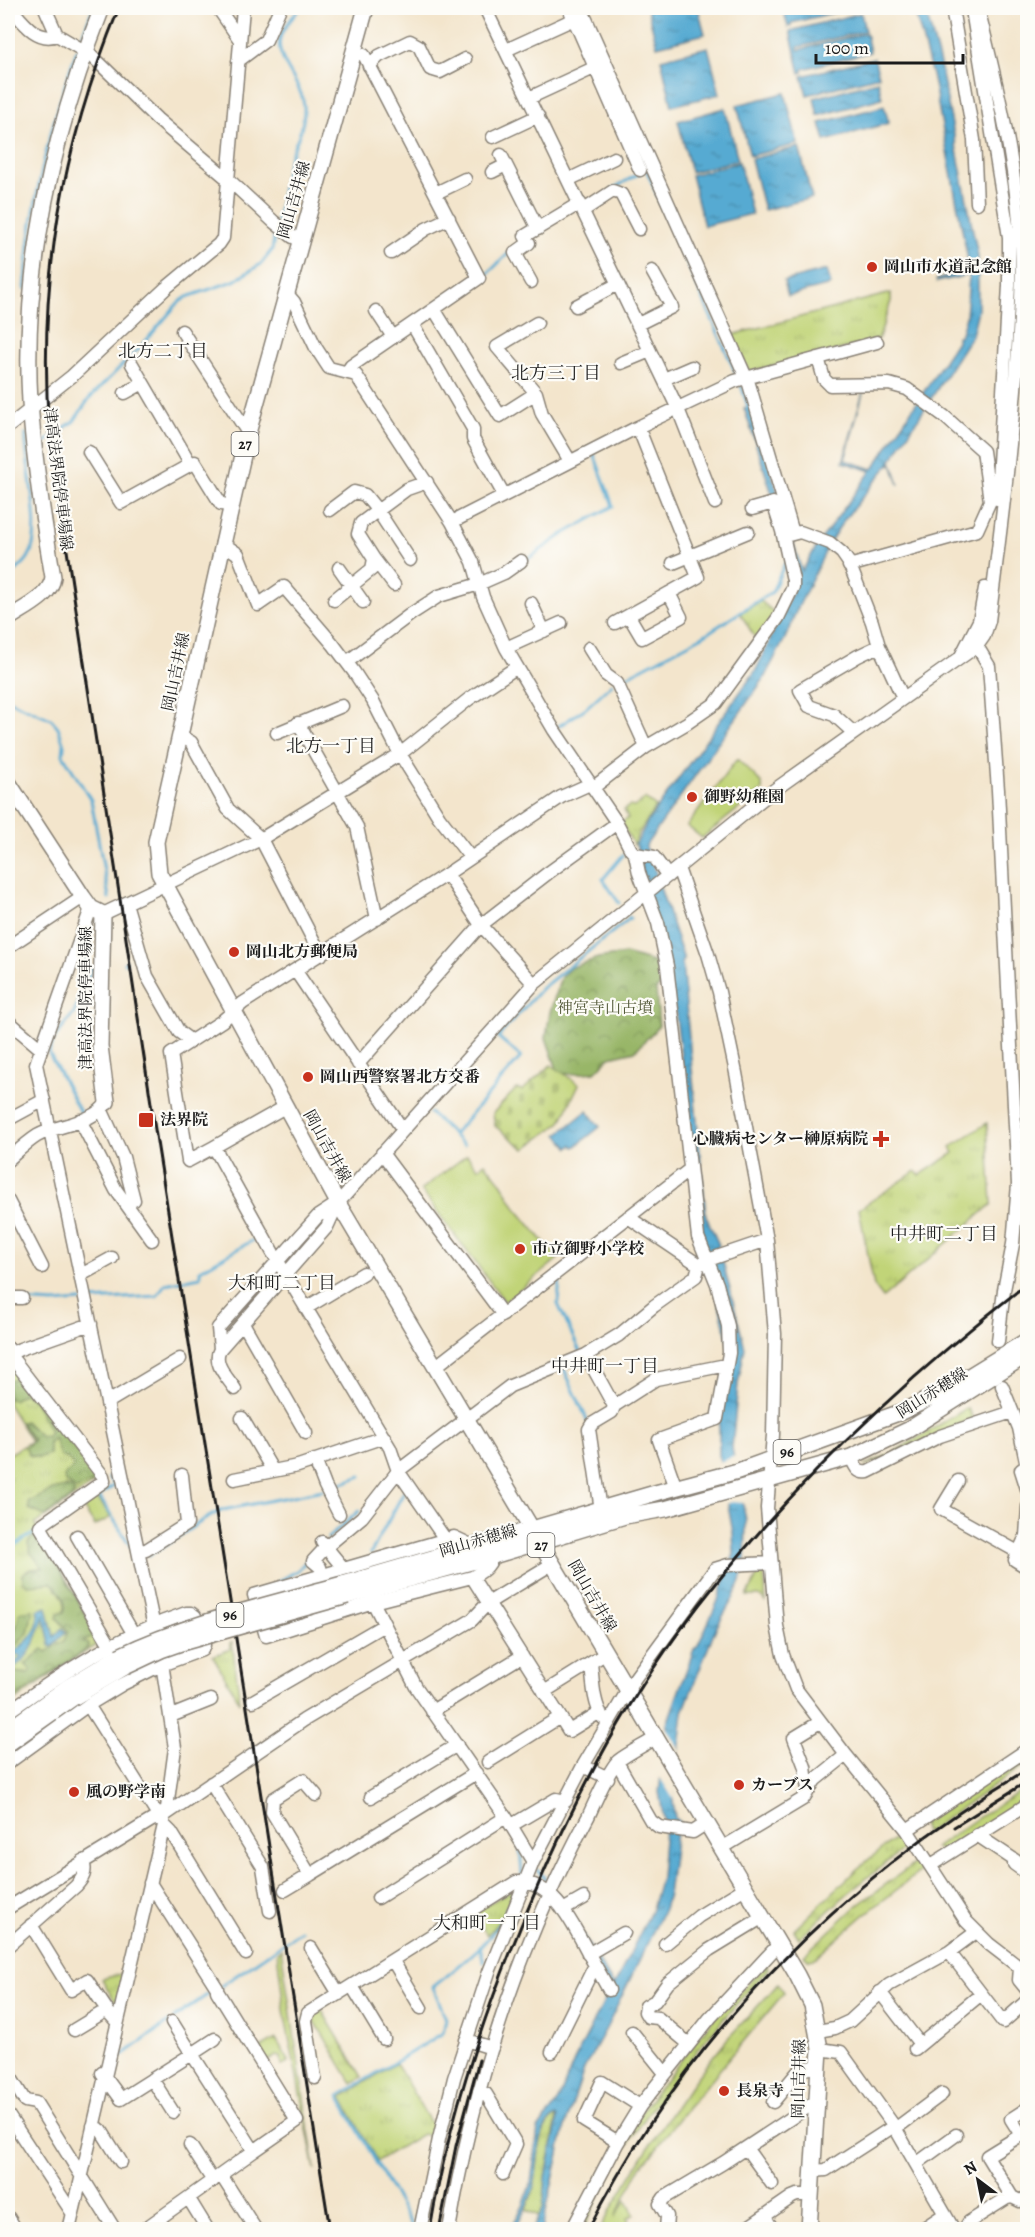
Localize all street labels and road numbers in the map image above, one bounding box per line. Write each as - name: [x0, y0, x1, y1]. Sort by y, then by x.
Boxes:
- street label: 岡山吉井線: [272, 159, 316, 241]
- street label: 津高法界院停車場線: [38, 406, 78, 552]
- road number: 27: [232, 432, 258, 456]
- street label: 岡山吉井線: [157, 631, 195, 713]
- street label: 津高法界院停車場線: [75, 926, 97, 1070]
- street label: 岡山吉井線: [298, 1106, 356, 1186]
- street label: 岡山赤穂線: [892, 1362, 972, 1424]
- road number: 96: [774, 1440, 800, 1464]
- street label: 岡山赤穂線: [437, 1519, 519, 1563]
- road number: 27: [528, 1533, 554, 1557]
- street label: 岡山吉井線: [562, 1556, 622, 1636]
- road number: 96: [216, 1603, 244, 1627]
- street label: 岡山吉井線: [787, 2039, 811, 2119]

